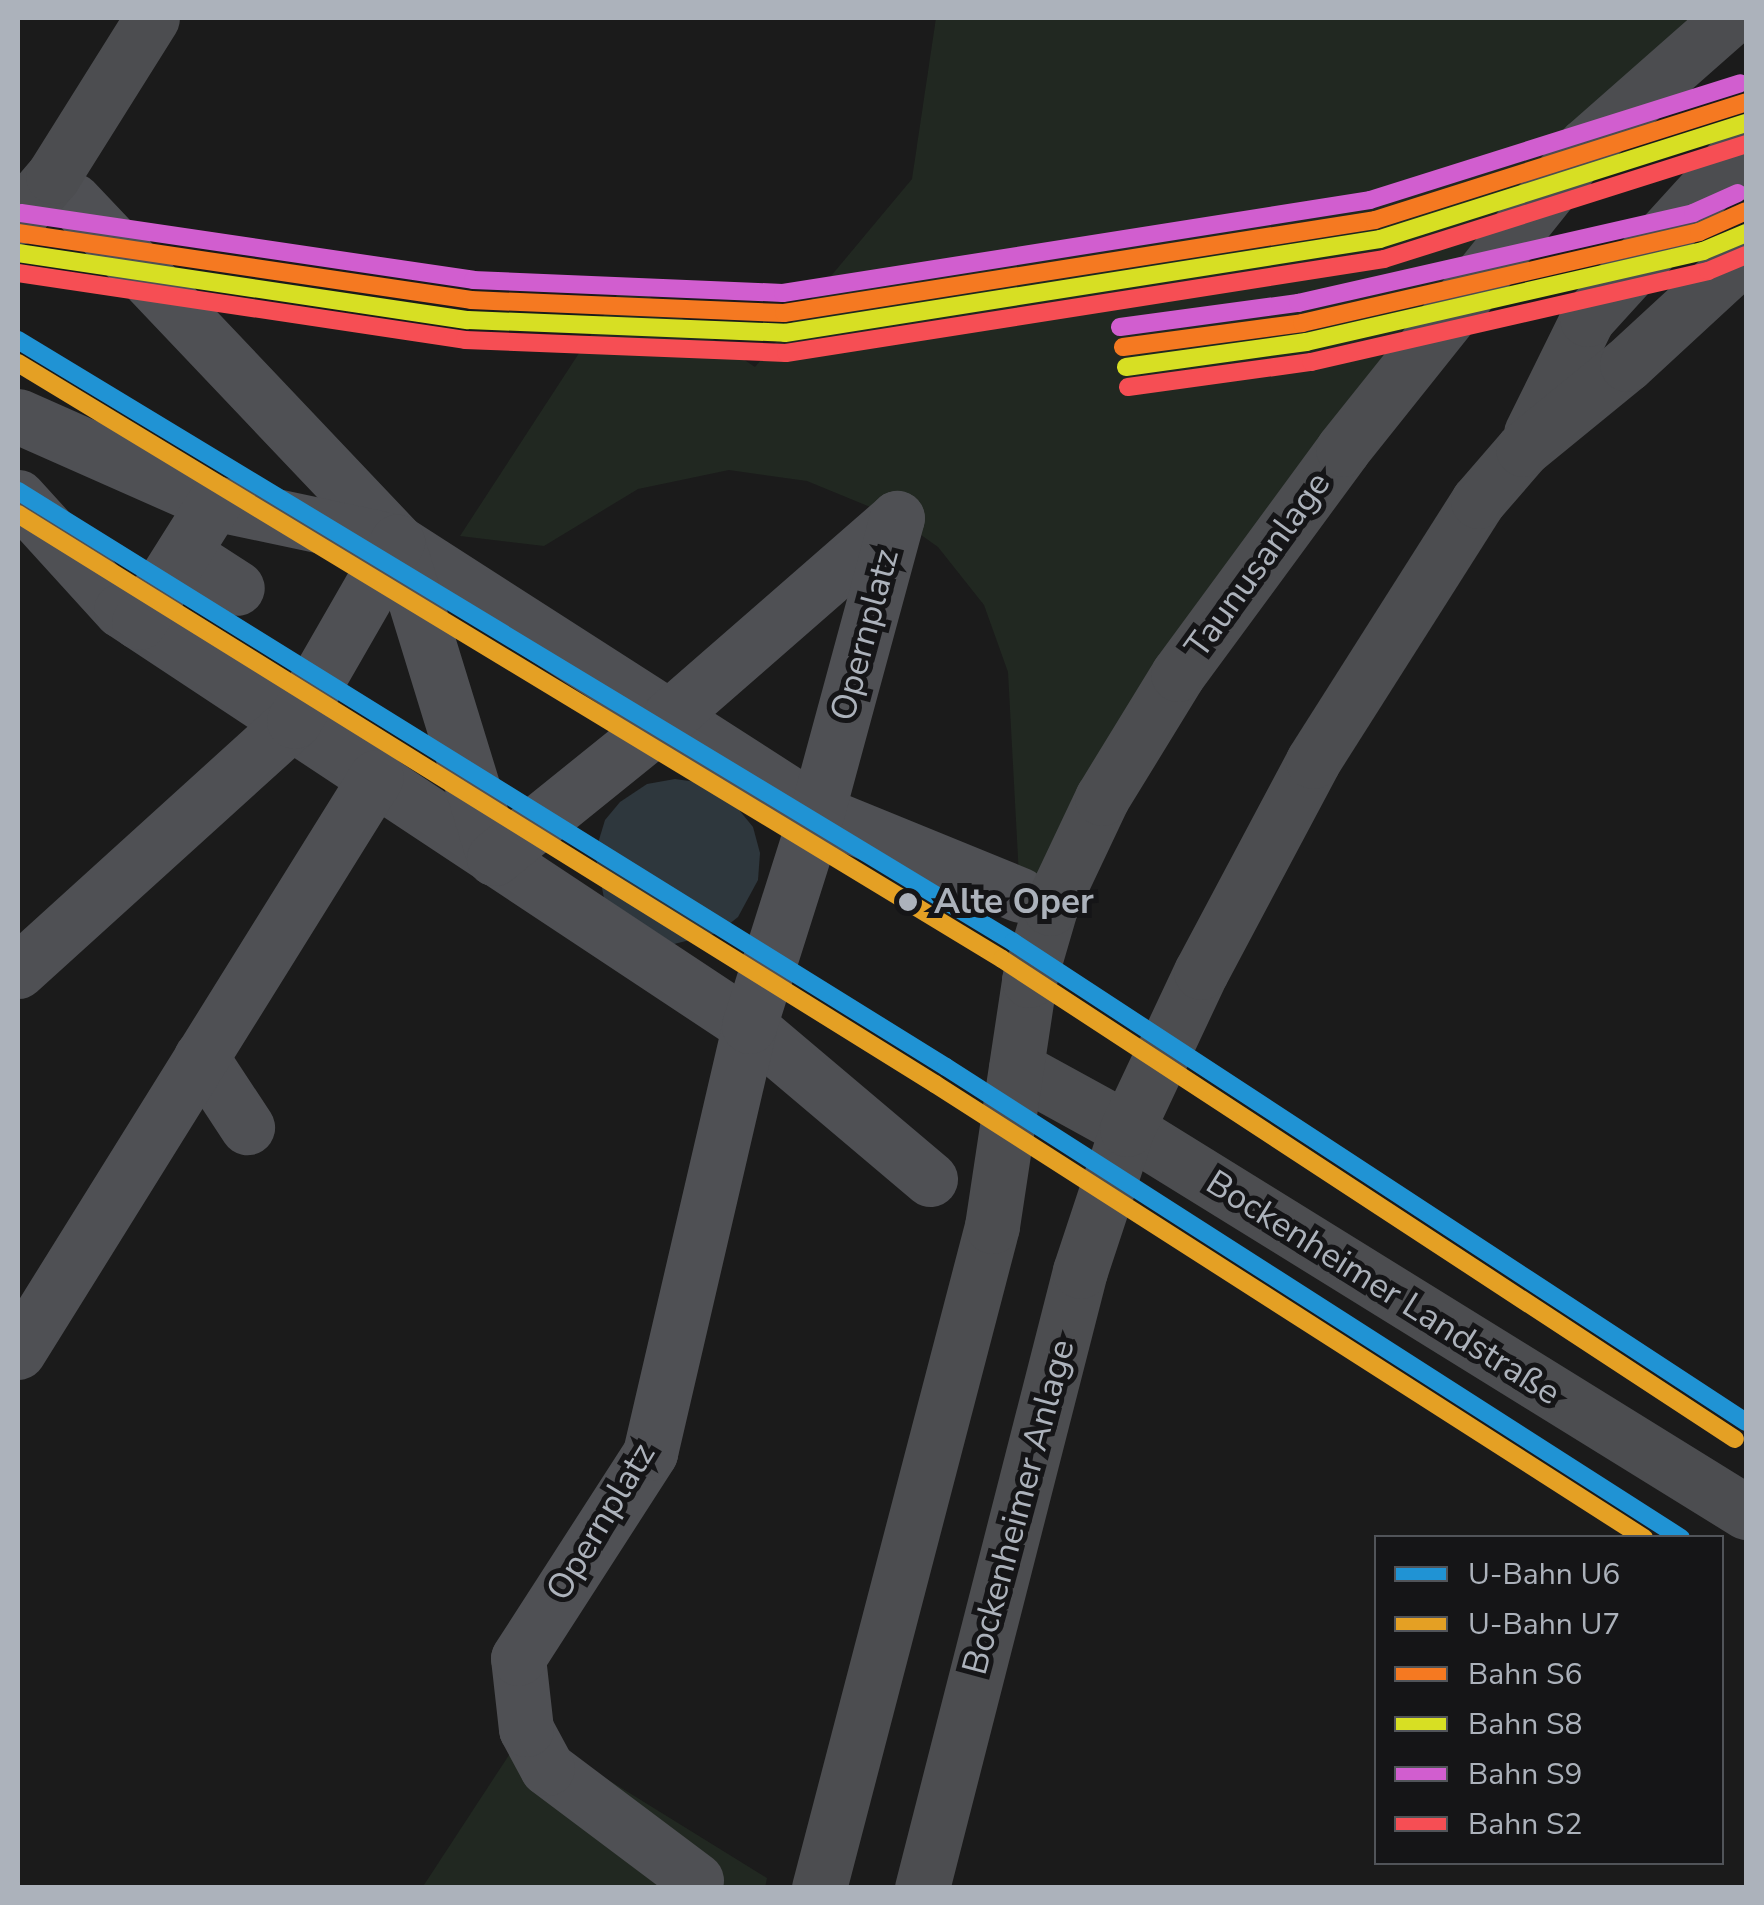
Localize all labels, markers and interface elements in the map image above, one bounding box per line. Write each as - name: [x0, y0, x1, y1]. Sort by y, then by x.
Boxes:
- street label: Taunusanlage: [1177, 464, 1339, 666]
- street label: Opernplatz: [822, 545, 908, 725]
- place label: Alte Oper: [934, 881, 1094, 923]
- marker: Alte Oper: [891, 885, 925, 919]
- street label: Bockenheimer Landstraße: [1198, 1162, 1568, 1414]
- street label: Bockenheimer Anlage: [954, 1335, 1084, 1679]
- street label: Opernplatz: [538, 1436, 664, 1608]
- legend: [1374, 1535, 1724, 1865]
- text: U-Bahn U6: [1468, 1554, 1620, 1595]
- text: U-Bahn U7: [1468, 1604, 1620, 1645]
- text: Bahn S6: [1468, 1654, 1582, 1695]
- text: Bahn S8: [1468, 1704, 1582, 1745]
- text: Bahn S9: [1468, 1754, 1582, 1795]
- text: Bahn S2: [1468, 1804, 1582, 1845]

